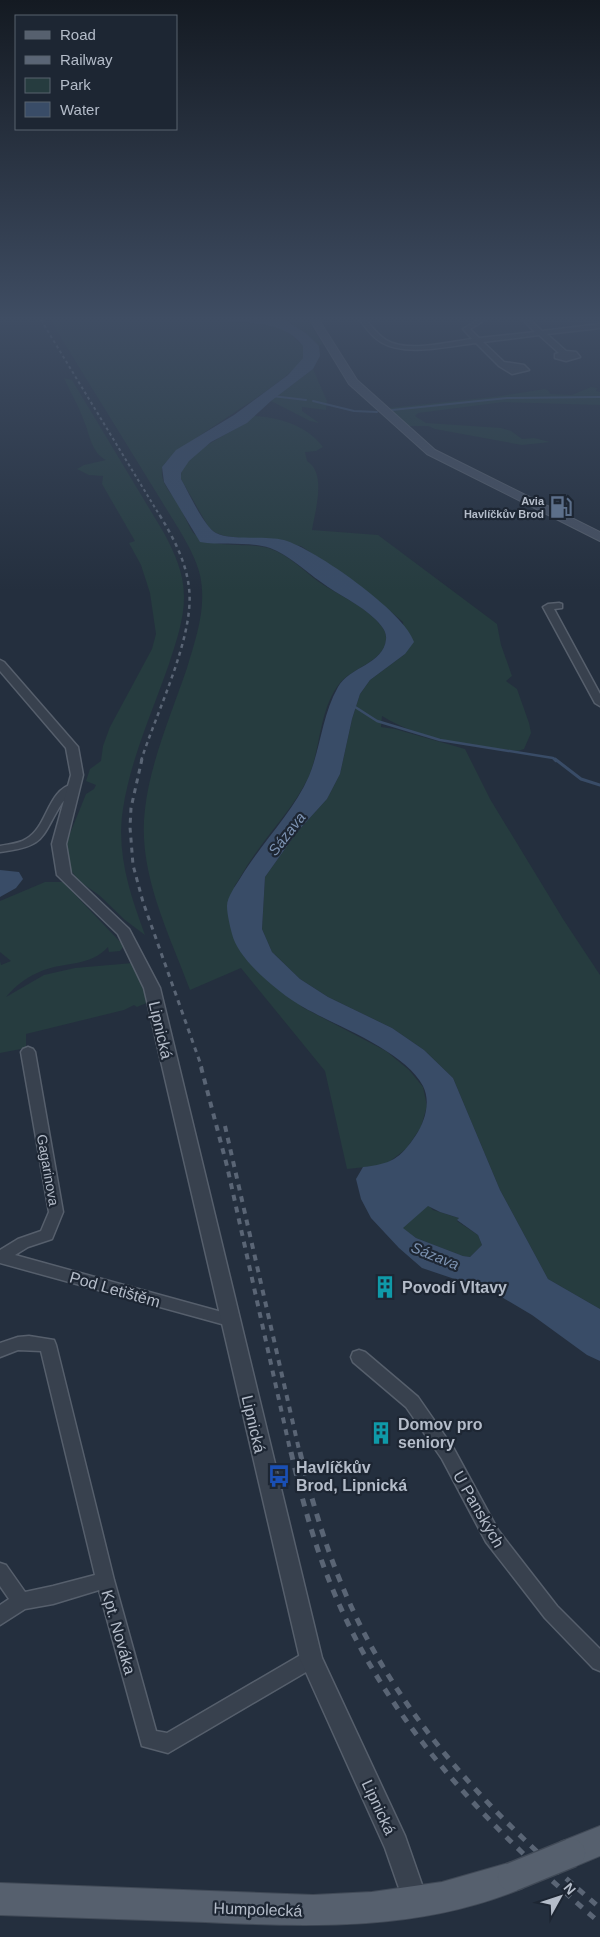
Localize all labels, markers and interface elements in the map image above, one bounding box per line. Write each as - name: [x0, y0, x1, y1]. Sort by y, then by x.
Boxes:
- legend: [15, 15, 178, 130]
- text: Road: [60, 26, 96, 43]
- text: Railway: [60, 51, 113, 68]
- text: Park: [60, 76, 91, 93]
- text: Water: [60, 101, 99, 118]
- fuel station icon: Avia Havlíčkův Brod: [548, 494, 574, 520]
- place label: Avia Havlíčkův Brod: [464, 495, 545, 520]
- water label: Sázava: [265, 809, 309, 859]
- street label: Lipnická: [146, 1000, 175, 1061]
- street label: Gagarinova: [34, 1133, 62, 1207]
- water label: Sázava: [409, 1238, 462, 1273]
- street label: Pod Letištěm: [68, 1268, 162, 1311]
- building icon: Povodí Vltavy: [372, 1274, 398, 1300]
- place label: Povodí Vltavy: [402, 1279, 507, 1296]
- street label: Lipnická: [239, 1394, 268, 1455]
- place label: Domov pro seniory: [398, 1416, 483, 1451]
- building icon: Domov pro seniory: [368, 1420, 394, 1446]
- place label: Havlíčkův Brod, Lipnická: [296, 1459, 407, 1494]
- bus stop icon: Havlíčkův Brod, Lipnická: [266, 1463, 292, 1489]
- street label: U Panských: [450, 1468, 507, 1550]
- street label: Kpt. Nováka: [98, 1588, 139, 1676]
- street label: Lipnická: [358, 1777, 399, 1837]
- north arrow: [535, 1872, 585, 1922]
- text: N: [561, 1880, 579, 1898]
- street label: Humpolecká: [213, 1899, 303, 1920]

